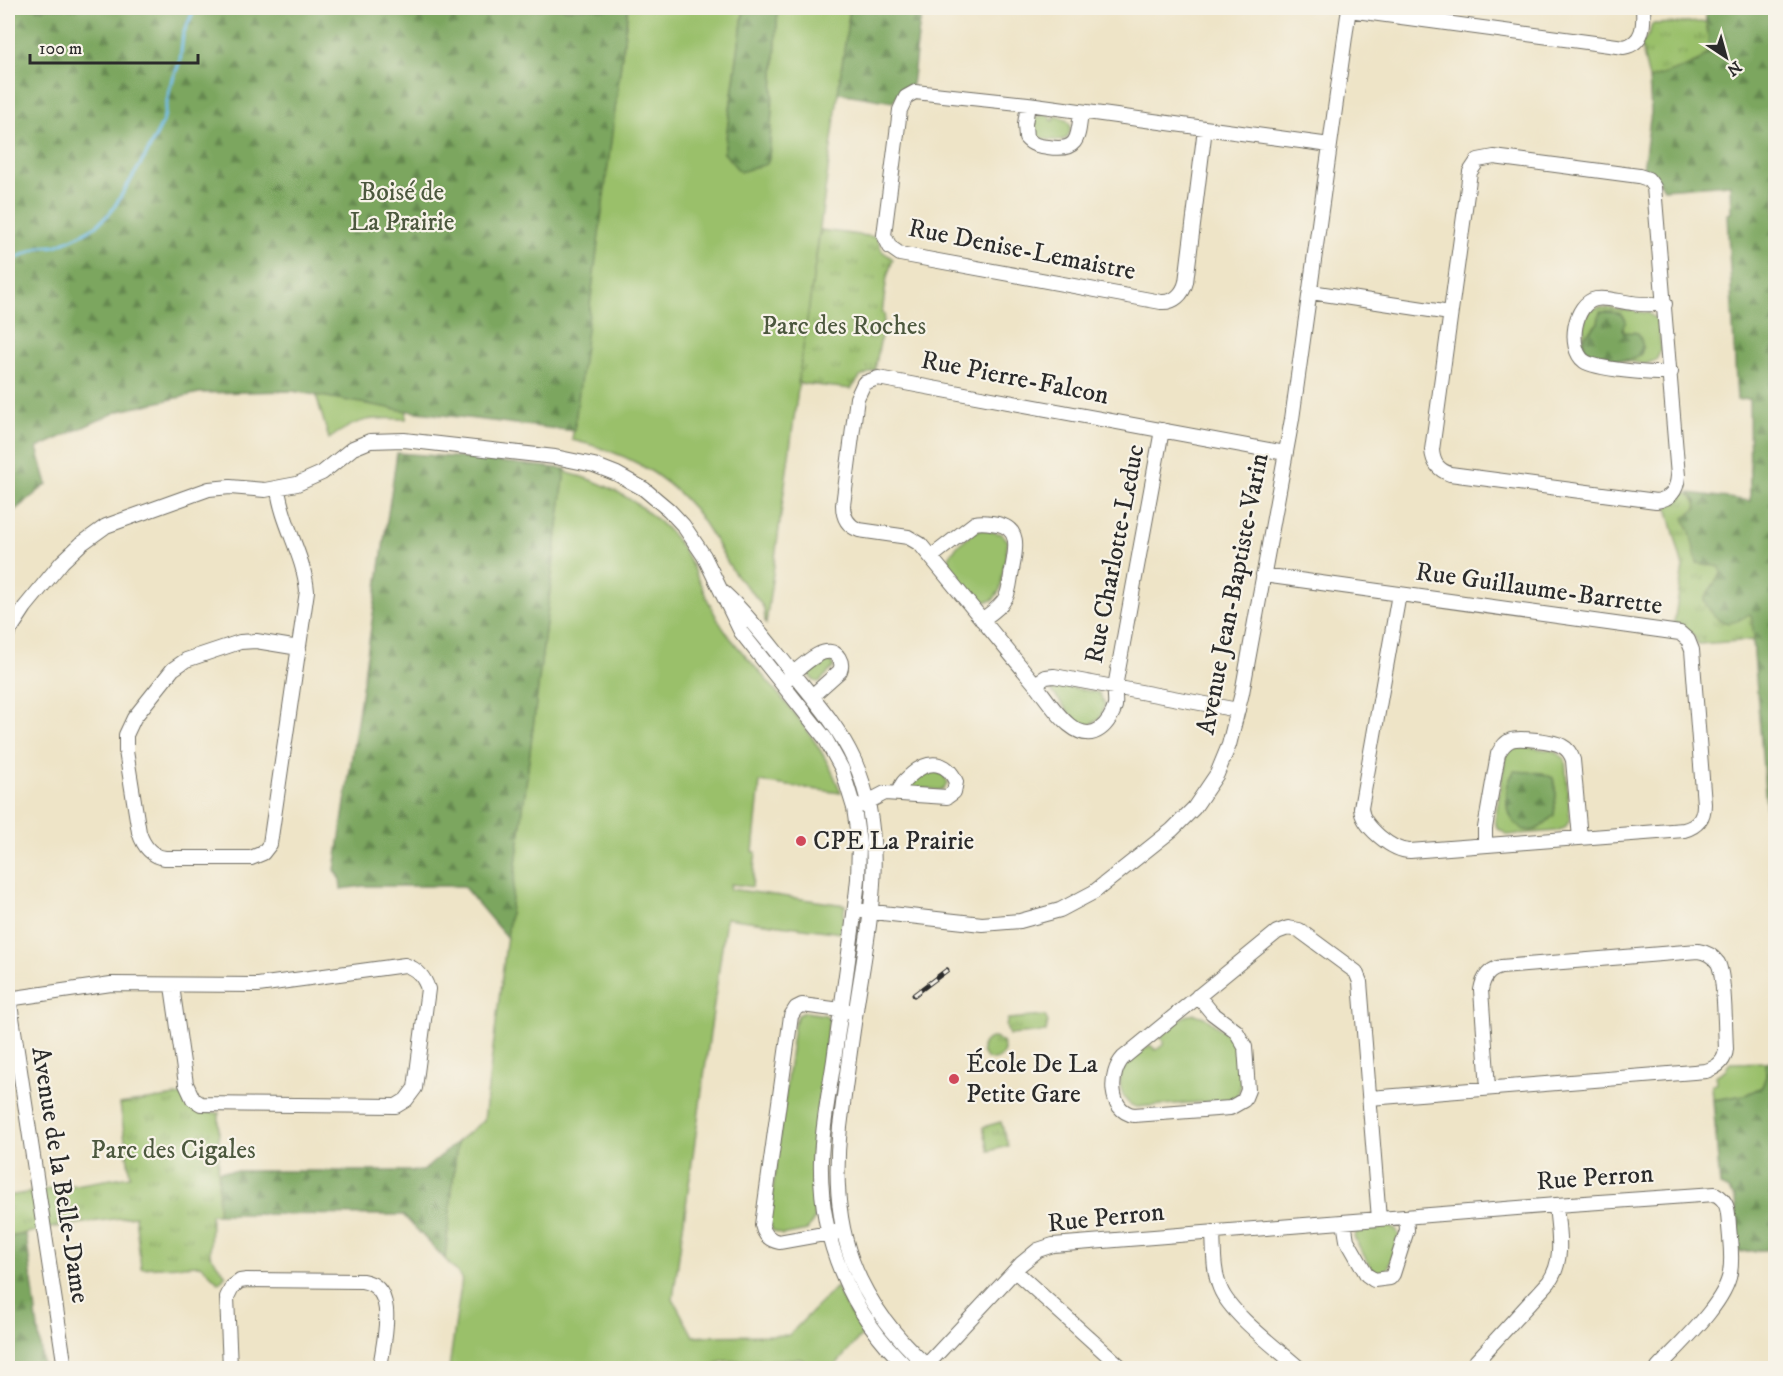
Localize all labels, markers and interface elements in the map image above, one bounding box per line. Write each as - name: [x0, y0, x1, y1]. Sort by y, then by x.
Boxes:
- scale bar: [30, 27, 198, 65]
- north arrow: [1696, 27, 1756, 87]
- text: 100 m: [39, 38, 82, 60]
- text: N: [1723, 56, 1745, 80]
- park label: Boisé de La Prairie: [349, 176, 455, 239]
- street label: Rue Denise-Lemaistre: [906, 212, 1138, 288]
- park label: Parc des Roches: [762, 310, 926, 343]
- street label: Rue Pierre-Falcon: [918, 344, 1112, 412]
- street label: Rue Charlotte-Leduc: [1078, 442, 1152, 666]
- street label: Avenue Jean-Baptiste-Varin: [1190, 450, 1277, 738]
- street label: Rue Guillaume-Barrette: [1414, 555, 1664, 623]
- place label: CPE La Prairie: [813, 825, 974, 858]
- marker: CPE La Prairie: [794, 834, 808, 848]
- street label: Avenue de la Belle-Dame: [23, 1045, 97, 1305]
- place label: École De La Petite Gare: [966, 1048, 1098, 1111]
- marker: École De La Petite Gare: [947, 1072, 961, 1086]
- park label: Parc des Cigales: [90, 1134, 256, 1167]
- street label: Rue Perron: [1535, 1157, 1655, 1199]
- street label: Rue Perron: [1046, 1195, 1166, 1241]

